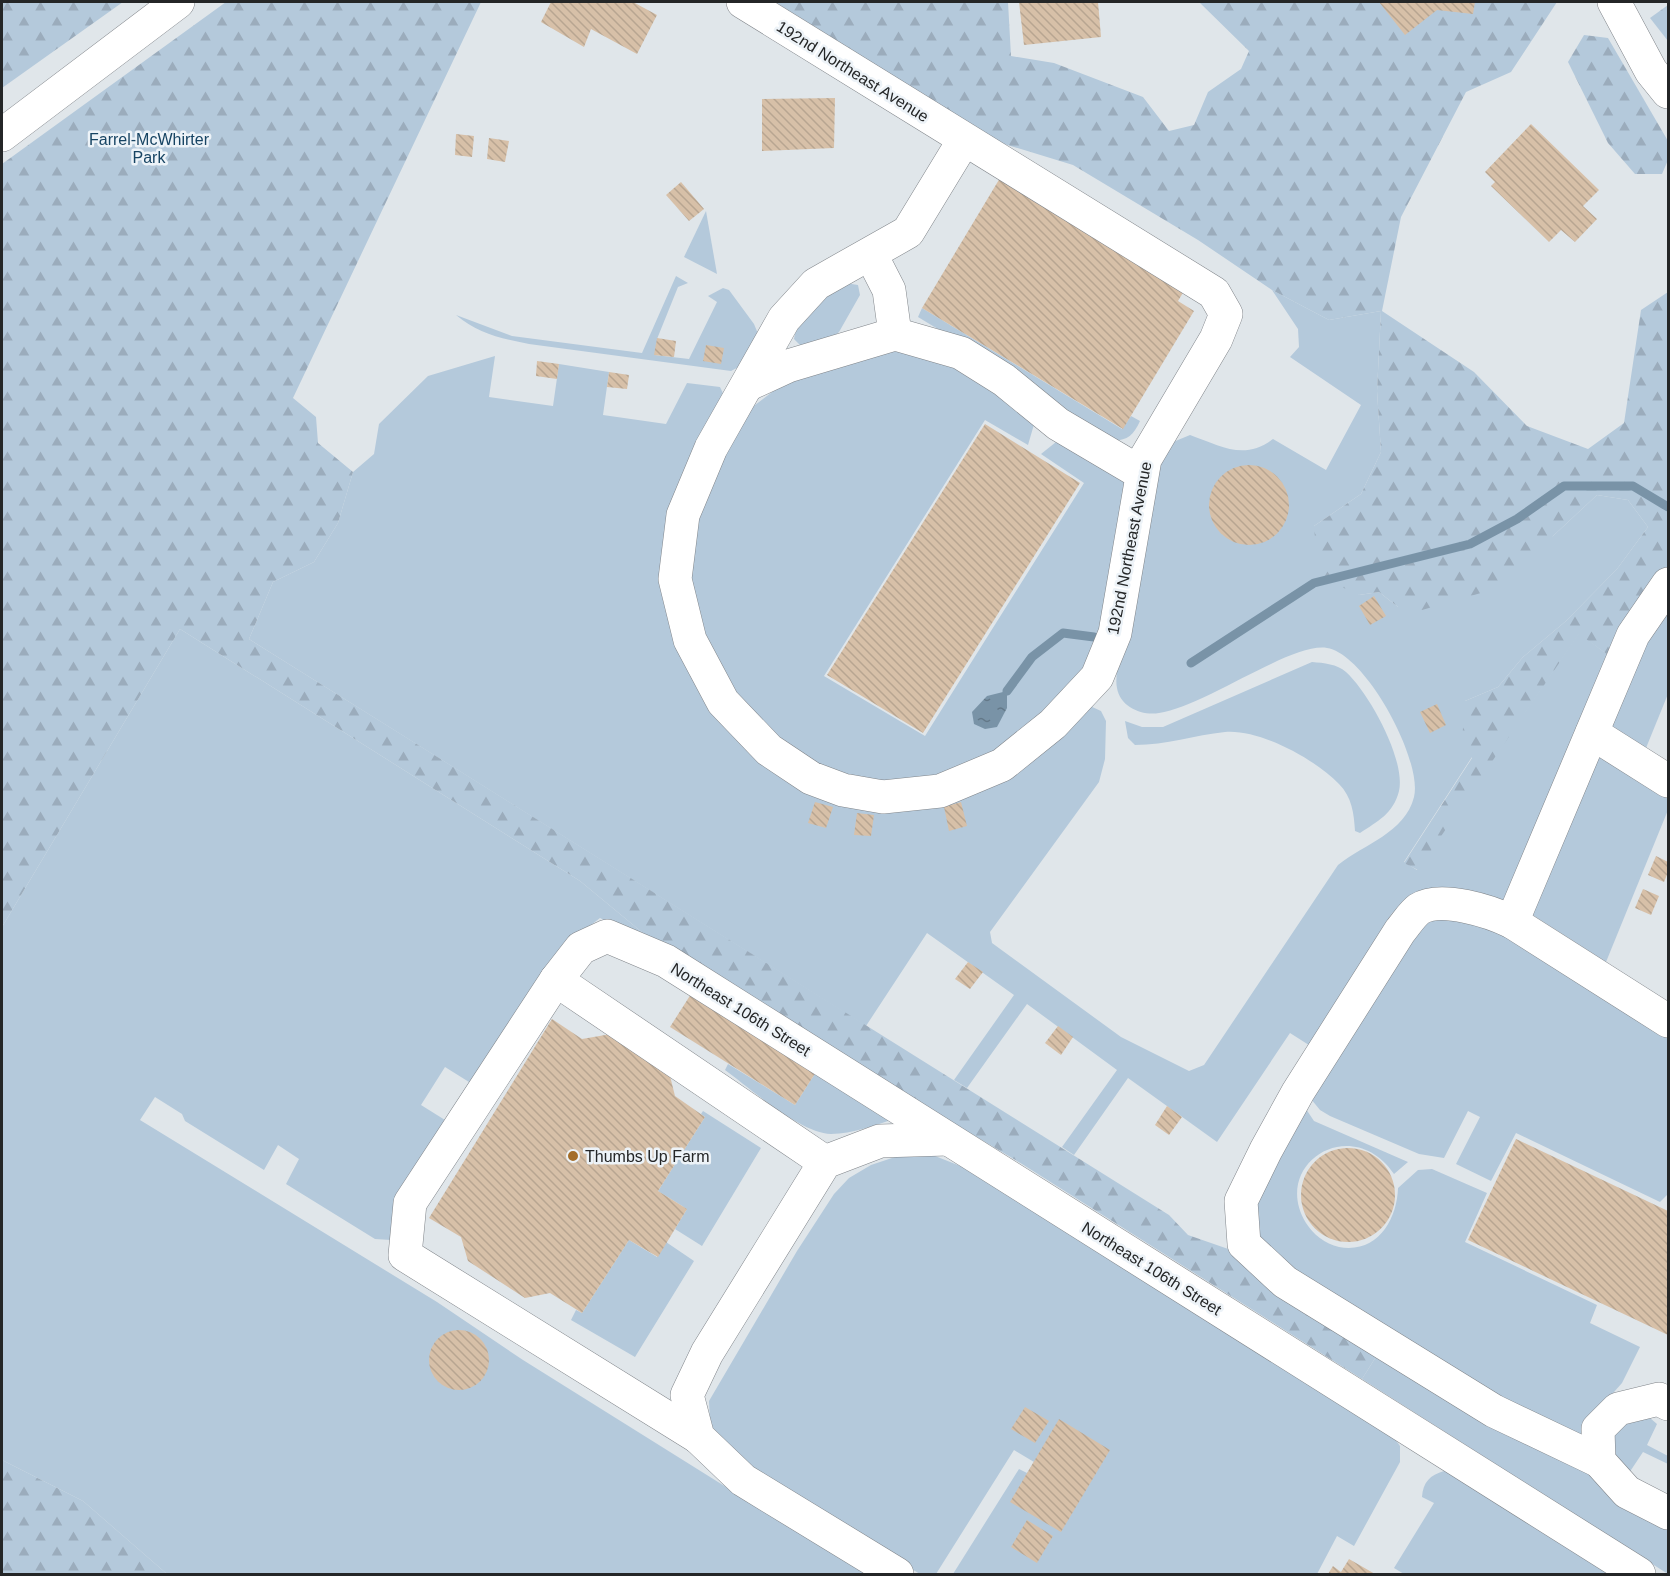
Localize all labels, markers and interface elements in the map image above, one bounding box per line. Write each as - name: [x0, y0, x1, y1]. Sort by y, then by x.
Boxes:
- street label: 192nd Northeast Avenue: [774, 18, 932, 125]
- park label: Farrel-McWhirter Park: [89, 131, 210, 166]
- street label: 192nd Northeast Avenue: [1104, 460, 1155, 636]
- street label: Northeast 106th Street: [668, 960, 814, 1060]
- place label: Thumbs Up Farm: [585, 1148, 709, 1165]
- marker: Thumbs Up Farm: [566, 1149, 580, 1163]
- street label: Northeast 106th Street: [1079, 1219, 1225, 1319]

